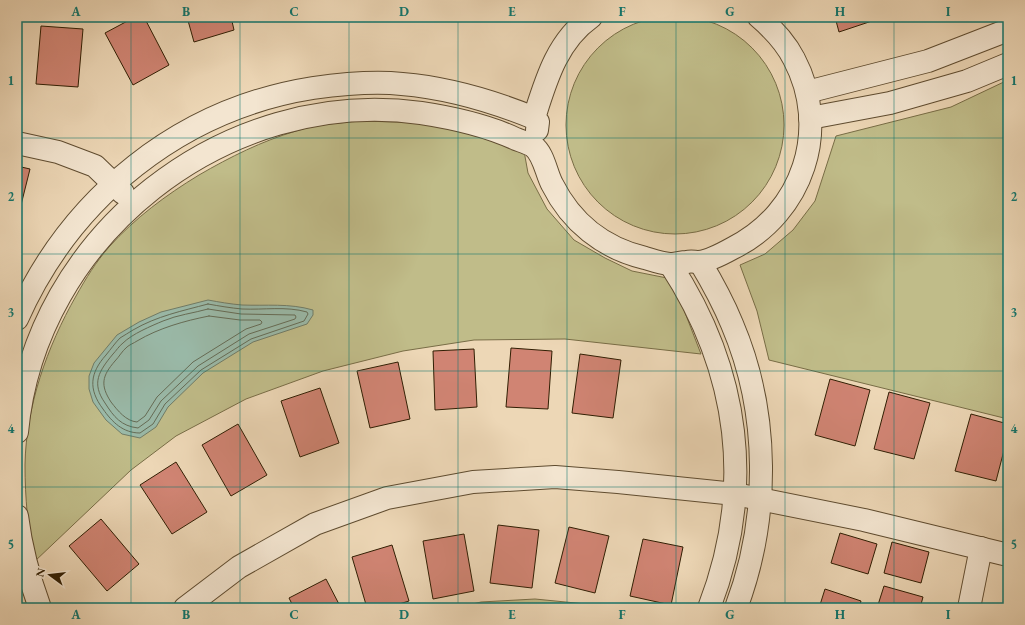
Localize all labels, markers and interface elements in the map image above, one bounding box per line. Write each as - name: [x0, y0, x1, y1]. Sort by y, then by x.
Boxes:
- text: A: [70, 3, 81, 20]
- text: B: [182, 3, 190, 20]
- text: C: [289, 3, 299, 20]
- text: D: [399, 3, 409, 20]
- text: E: [508, 3, 516, 20]
- text: F: [618, 3, 626, 20]
- text: G: [725, 3, 735, 20]
- text: H: [835, 3, 846, 20]
- text: I: [946, 3, 951, 20]
- text: 1: [8, 72, 15, 89]
- text: 1: [1011, 72, 1018, 89]
- text: 2: [8, 188, 15, 205]
- text: 2: [1011, 188, 1018, 205]
- text: 3: [8, 304, 15, 321]
- text: 3: [1011, 304, 1018, 321]
- text: 4: [8, 420, 15, 437]
- text: 4: [1011, 420, 1018, 437]
- text: 5: [8, 536, 14, 553]
- text: 5: [1011, 536, 1017, 553]
- north arrow: [30, 555, 70, 595]
- text: N: [32, 566, 48, 579]
- text: A: [70, 606, 81, 623]
- text: B: [182, 606, 190, 623]
- text: C: [289, 606, 299, 623]
- text: D: [399, 606, 409, 623]
- text: E: [508, 606, 516, 623]
- text: F: [618, 606, 626, 623]
- text: G: [725, 606, 735, 623]
- text: H: [835, 606, 846, 623]
- text: I: [946, 606, 951, 623]

